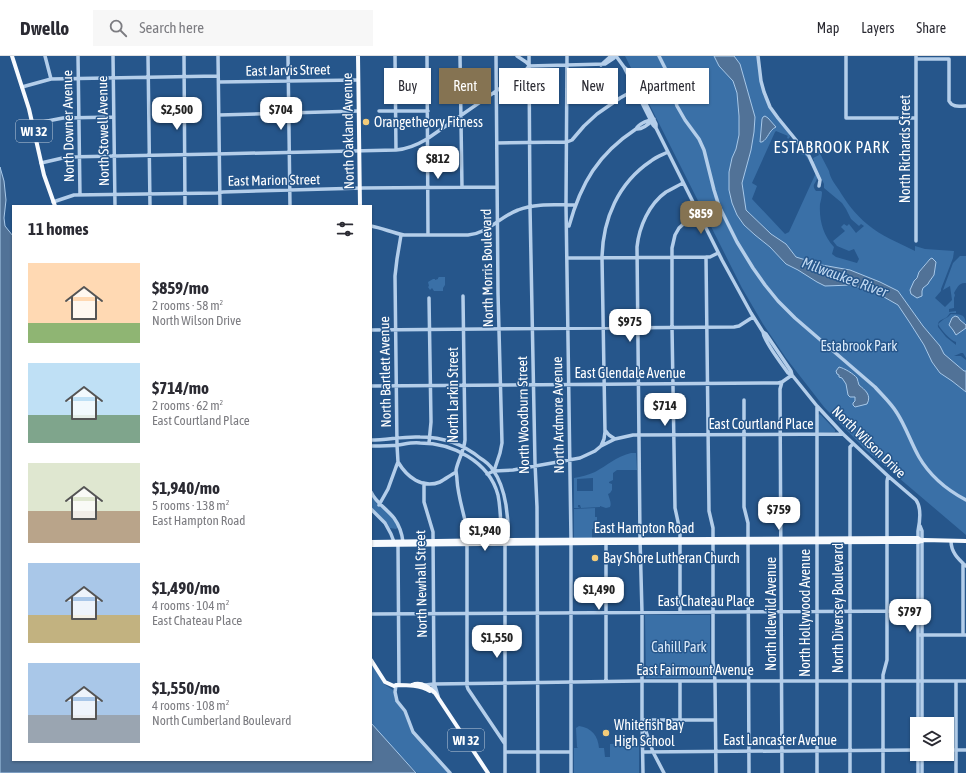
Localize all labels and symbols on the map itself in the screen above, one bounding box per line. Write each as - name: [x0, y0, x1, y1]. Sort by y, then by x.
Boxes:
- street label: East Jarvis Street: [245, 61, 331, 79]
- street label: North Downer Avenue: [59, 70, 77, 182]
- street label: North Oakland Avenue: [339, 73, 357, 189]
- street label: North Stowell Avenue: [94, 76, 112, 186]
- street label: North Richards Street: [897, 95, 913, 203]
- pin: $2,500: [144, 97, 210, 131]
- pin: $704: [257, 97, 305, 131]
- place label: Orangetheory Fitness: [374, 114, 483, 130]
- marker: Orangetheory Fitness: [361, 117, 371, 127]
- road number: WI 32: [16, 120, 52, 142]
- district label: ESTABROOK PARK: [774, 138, 890, 156]
- pin: $812: [414, 146, 462, 180]
- street label: East Marion Street: [228, 171, 320, 189]
- pin: $859: [677, 201, 725, 235]
- street label: North Morris Boulevard: [478, 209, 496, 327]
- water label: Milwaukee River: [800, 254, 891, 301]
- pin: $975: [606, 309, 654, 343]
- street label: North Bartlett Avenue: [376, 316, 394, 428]
- park label: Estabrook Park: [821, 338, 897, 354]
- street label: North Larkin Street: [445, 347, 461, 443]
- street label: North Woodburn Street: [514, 356, 532, 474]
- street label: North Ardmore Avenue: [549, 356, 567, 474]
- street label: East Glendale Avenue: [574, 365, 686, 381]
- pin: $714: [641, 393, 689, 427]
- street label: North Wilson Drive: [829, 403, 909, 481]
- street label: East Courtland Place: [708, 416, 814, 432]
- pin: $759: [755, 497, 803, 531]
- pin: $1,940: [452, 518, 518, 552]
- street label: East Hampton Road: [594, 520, 694, 536]
- street label: North Newhall Street: [412, 530, 430, 638]
- street label: North Diversey Boulevard: [830, 543, 846, 673]
- street label: North Hollywood Avenue: [797, 549, 813, 677]
- place label: Bay Shore Lutheran Church: [603, 550, 740, 566]
- marker: Bay Shore Lutheran Church: [590, 553, 600, 563]
- street label: North Idlewild Avenue: [763, 557, 779, 671]
- pin: $1,490: [566, 577, 632, 611]
- street label: East Chateau Place: [657, 593, 755, 609]
- pin: $797: [886, 599, 934, 633]
- pin: $1,550: [464, 625, 530, 659]
- park label: Cahill Park: [651, 639, 707, 655]
- street label: East Fairmount Avenue: [636, 662, 754, 678]
- place label: Whitefish Bay High School: [614, 717, 684, 749]
- marker: Whitefish Bay High School: [601, 728, 611, 738]
- road number: WI 32: [448, 729, 484, 751]
- street label: East Lancaster Avenue: [723, 732, 837, 748]

